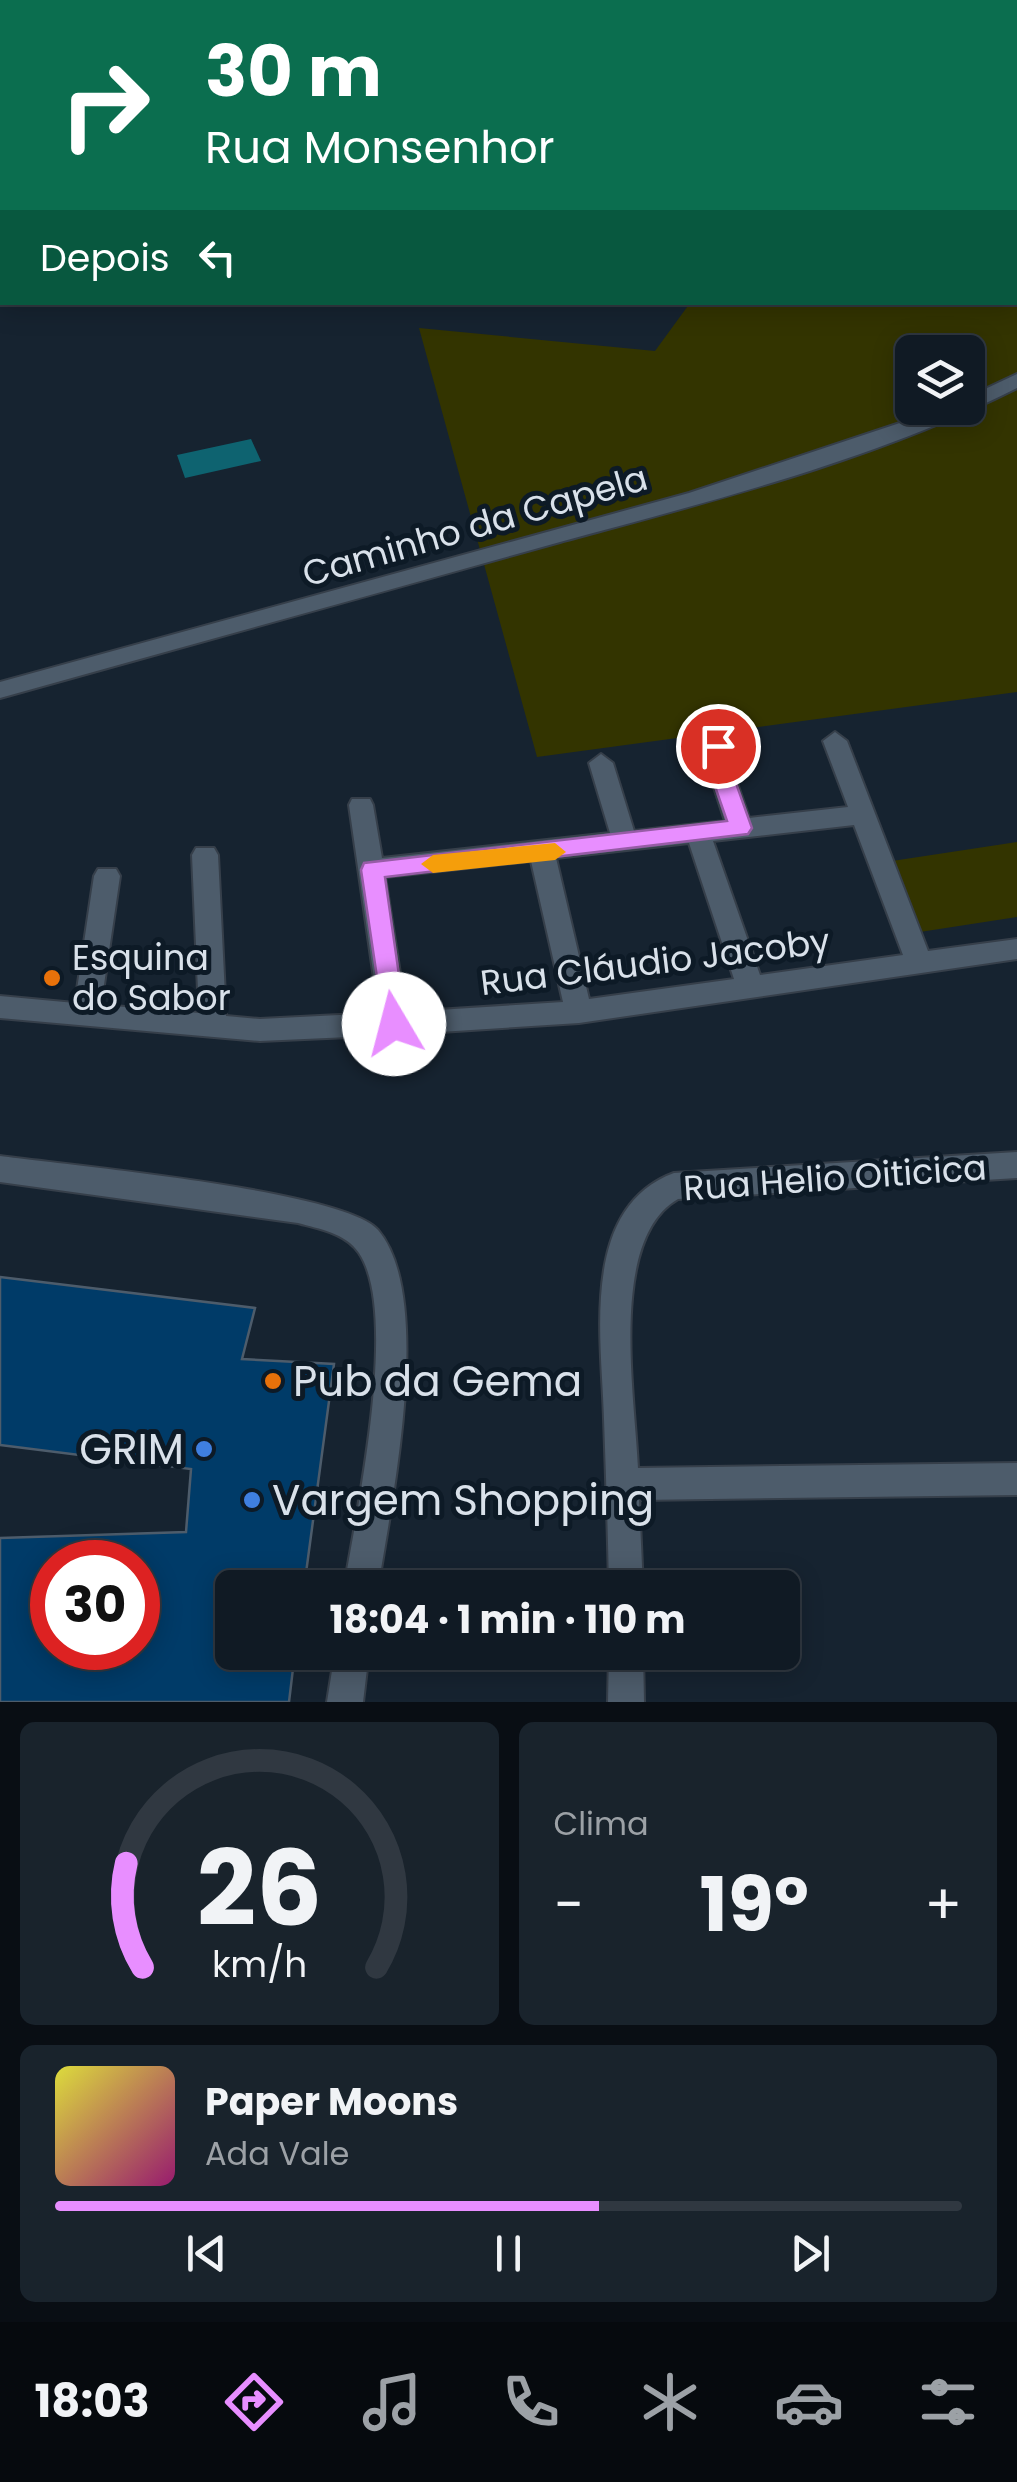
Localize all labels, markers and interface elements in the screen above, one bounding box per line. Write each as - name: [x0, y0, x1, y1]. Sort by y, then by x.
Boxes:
- text: 30 m: [205, 22, 382, 121]
- icon: right: [40, 40, 170, 170]
- text: Rua Monsenhor: [205, 116, 555, 179]
- icon: left: [190, 230, 245, 285]
- text: Depois: [40, 231, 170, 284]
- map controls: [895, 335, 985, 425]
- button: layers: [895, 335, 985, 425]
- street label: Caminho da Capela: [297, 453, 653, 598]
- pin: [676, 704, 761, 789]
- icon: arrive: [691, 719, 746, 774]
- street label: Rua Cláudio Jacoby: [477, 916, 833, 1007]
- place label: Esquina do Sabor: [72, 933, 231, 1022]
- marker: Esquina do Sabor: [41, 967, 63, 989]
- position arrow: [342, 972, 446, 1076]
- street label: Rua Helio Oiticica: [682, 1142, 988, 1213]
- place label: Pub da Gema: [293, 1352, 582, 1411]
- marker: Pub da Gema: [262, 1370, 284, 1392]
- place label: GRIM: [79, 1420, 184, 1479]
- marker: GRIM: [193, 1438, 215, 1460]
- place label: Vargem Shopping: [272, 1471, 654, 1530]
- marker: Vargem Shopping: [241, 1489, 263, 1511]
- speed limit sign: 30: [30, 1540, 160, 1670]
- text: 18:04 · 1 min · 110 m: [329, 1593, 686, 1646]
- text: Clima: [554, 1801, 649, 1846]
- text: 26: [196, 1816, 322, 1961]
- text: 19°: [700, 1852, 809, 1957]
- text: −: [554, 1866, 584, 1943]
- text: +: [924, 1866, 962, 1943]
- text: km/h: [212, 1939, 307, 1990]
- text: Paper Moons: [205, 2075, 458, 2128]
- text: Ada Vale: [205, 2131, 349, 2176]
- icon: previous: [179, 2226, 234, 2281]
- icon: pause: [481, 2226, 536, 2281]
- icon: next: [783, 2226, 838, 2281]
- icon: directions: [219, 2367, 289, 2437]
- icon: music: [357, 2367, 427, 2437]
- icon: phone: [496, 2367, 566, 2437]
- icon: climate: [635, 2367, 705, 2437]
- icon: car: [774, 2367, 844, 2437]
- icon: filters: [913, 2367, 983, 2437]
- text: 18:03: [34, 2370, 150, 2433]

